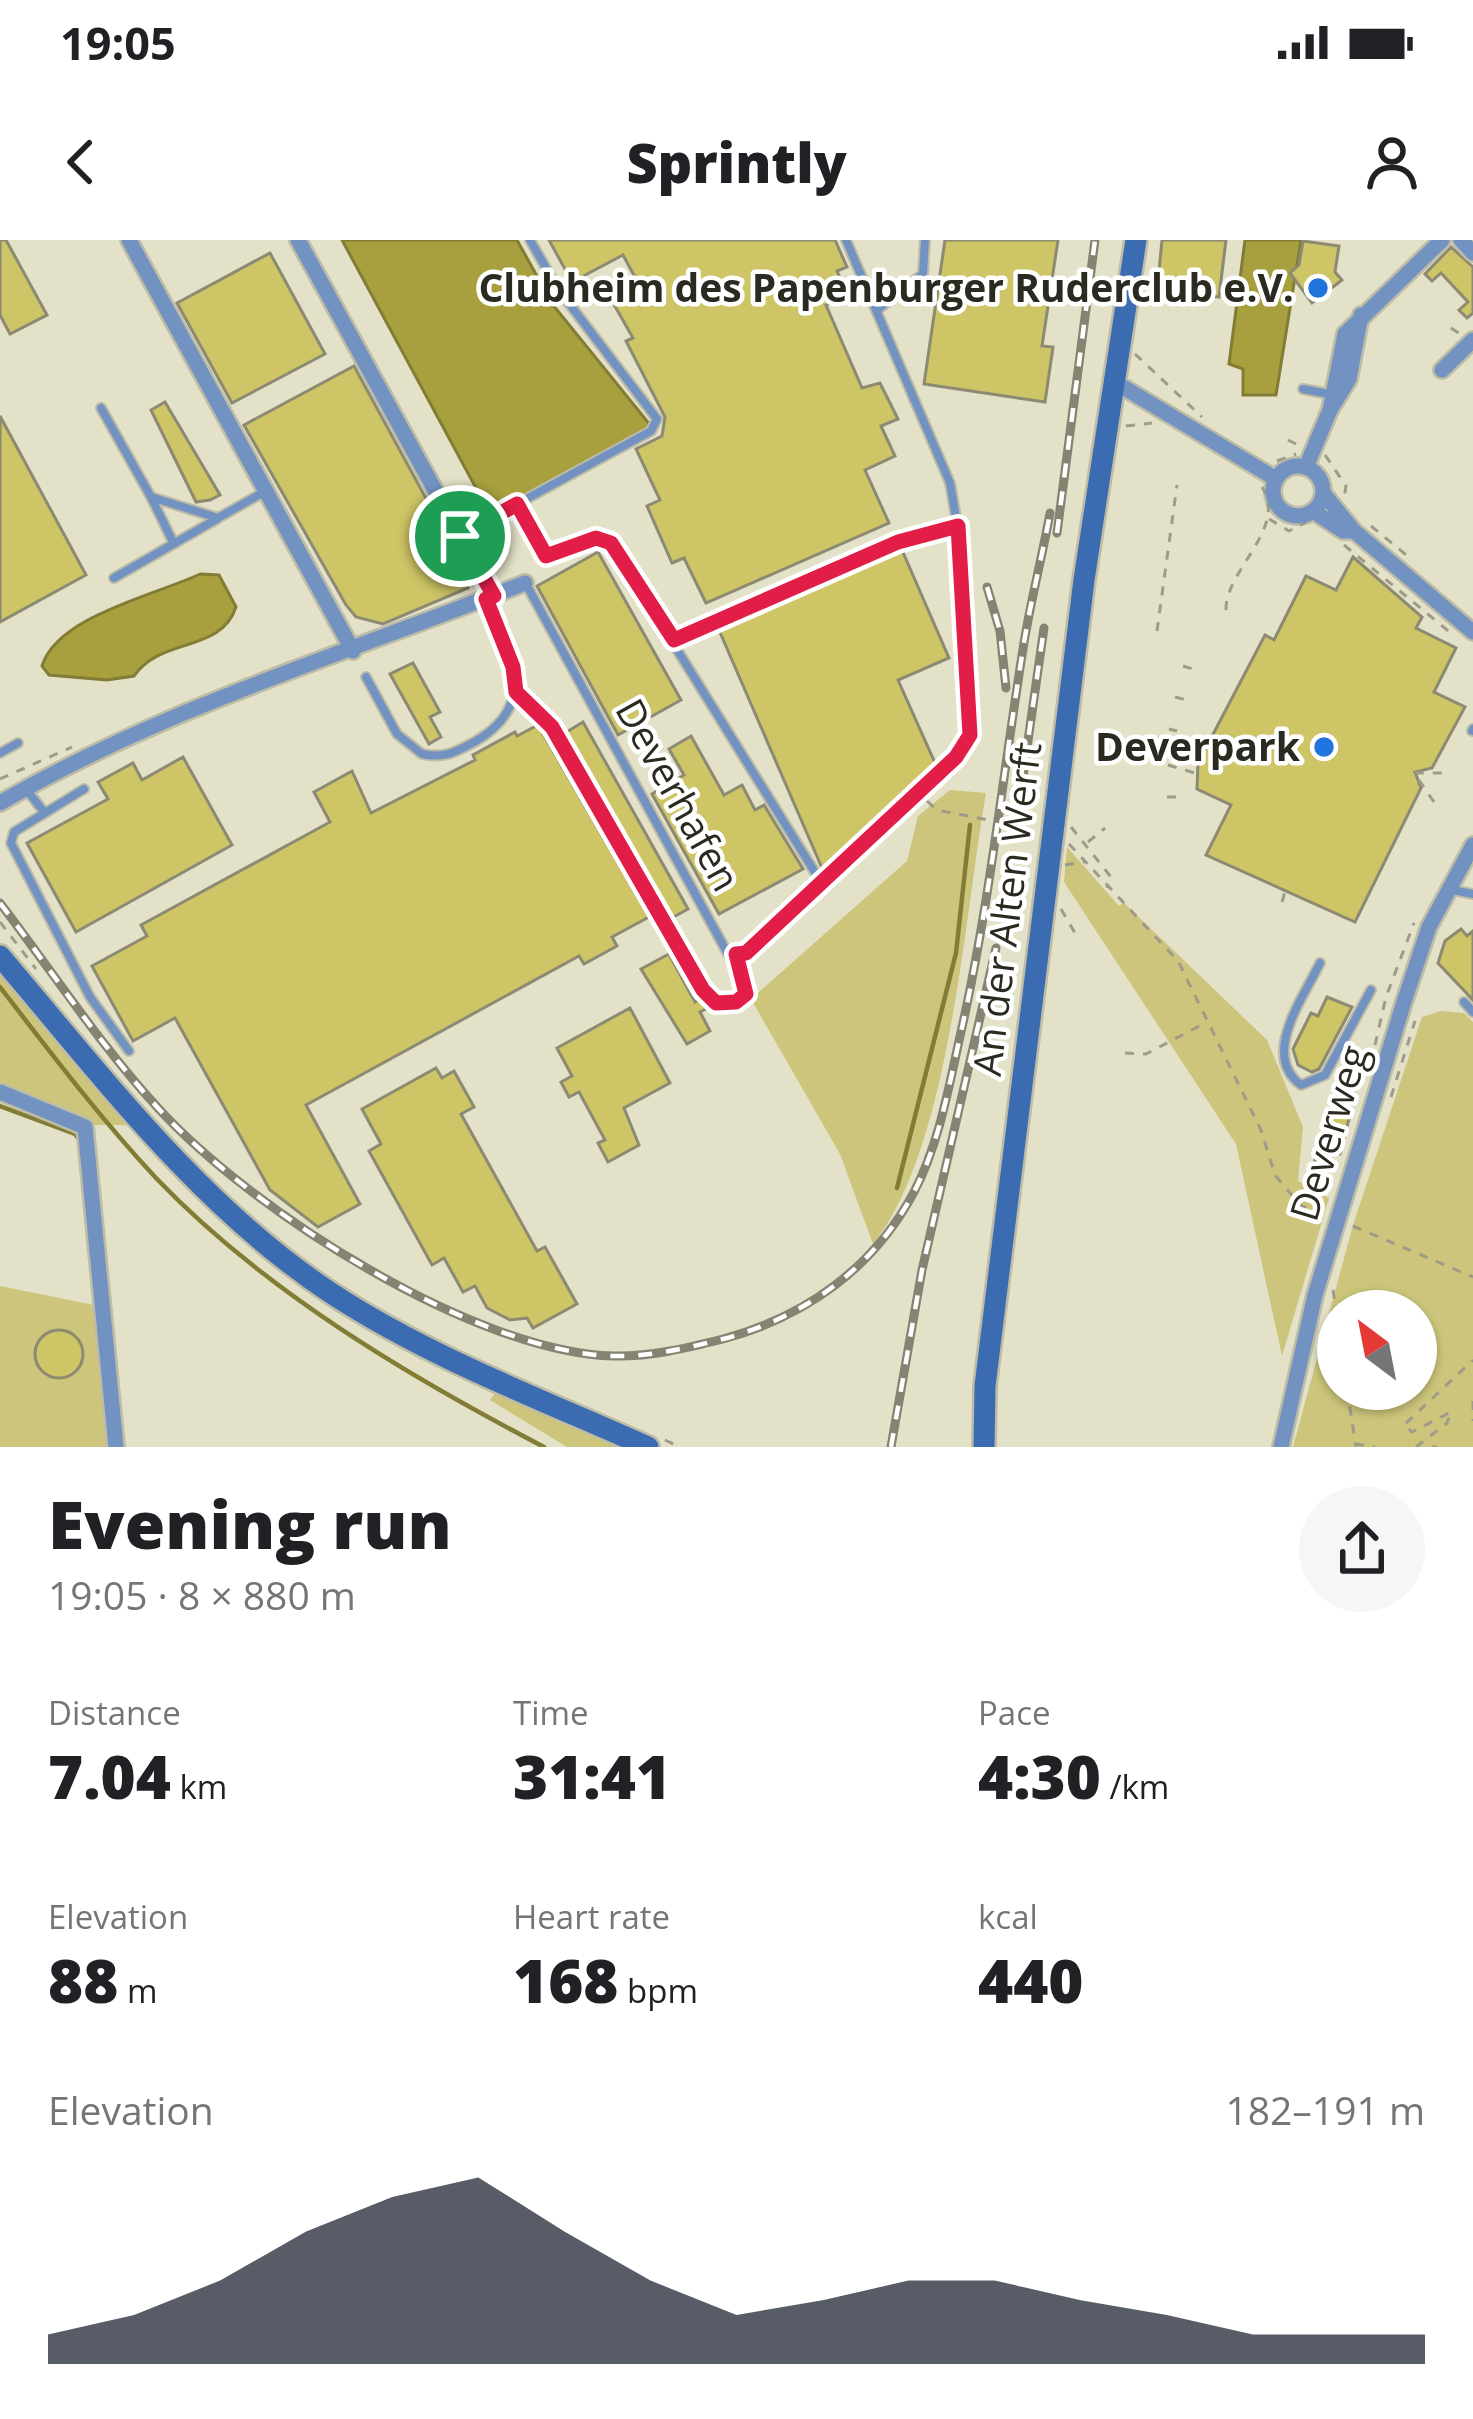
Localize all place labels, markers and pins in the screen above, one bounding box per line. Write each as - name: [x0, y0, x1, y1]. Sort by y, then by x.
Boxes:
- place label: Clubheim des Papenburger Ruderclub e.V.: [479, 260, 1294, 313]
- marker: Clubheim des Papenburger Ruderclub e.V.: [1305, 275, 1331, 301]
- pin: [409, 485, 511, 587]
- place label: Deverpark: [1095, 719, 1301, 772]
- marker: Deverpark: [1311, 734, 1337, 760]

